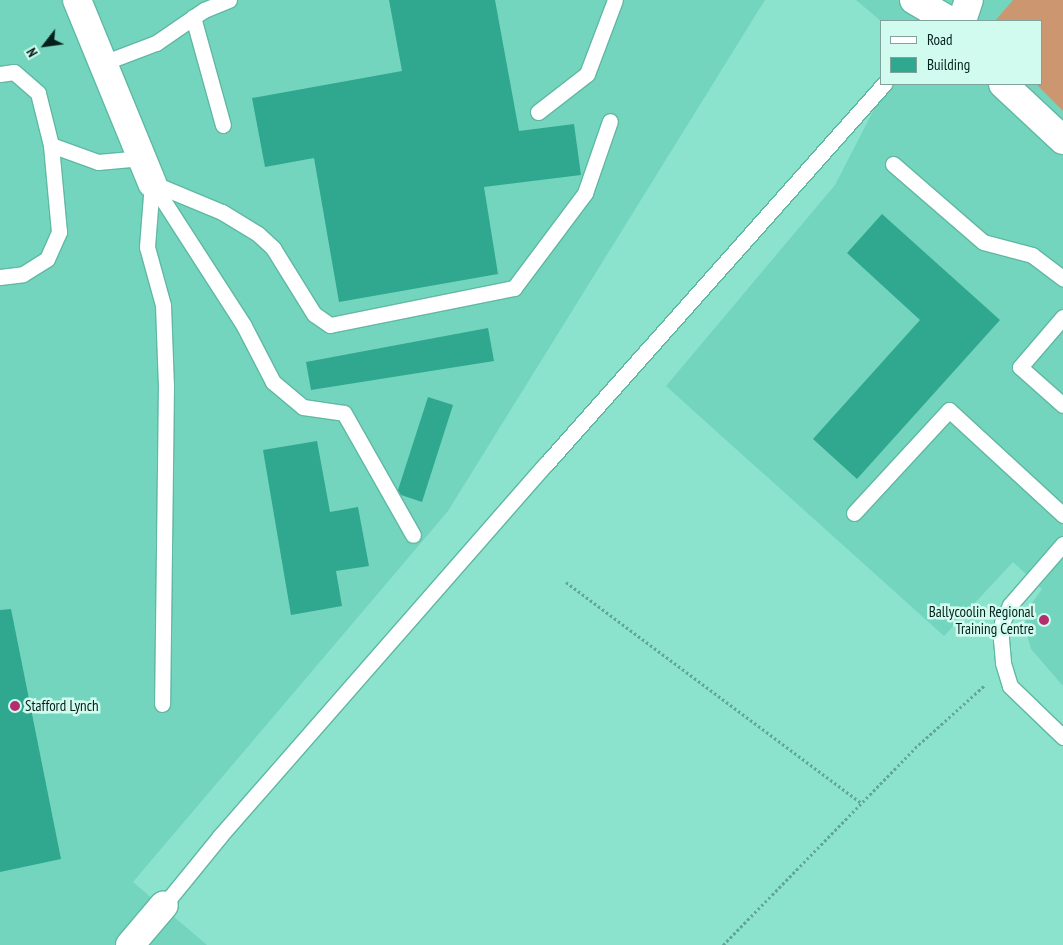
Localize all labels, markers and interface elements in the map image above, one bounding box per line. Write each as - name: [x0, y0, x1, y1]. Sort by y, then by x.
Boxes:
- north arrow: [20, 20, 70, 70]
- legend: [880, 20, 1043, 85]
- text: Road: [927, 30, 953, 49]
- text: N: [22, 45, 42, 60]
- text: Building: [927, 55, 970, 74]
- place label: Ballycoolin Regional Training Centre: [929, 602, 1034, 637]
- marker: Ballycoolin Regional Training Centre: [1038, 614, 1050, 626]
- place label: Stafford Lynch: [25, 697, 99, 715]
- marker: Stafford Lynch: [9, 700, 21, 712]

